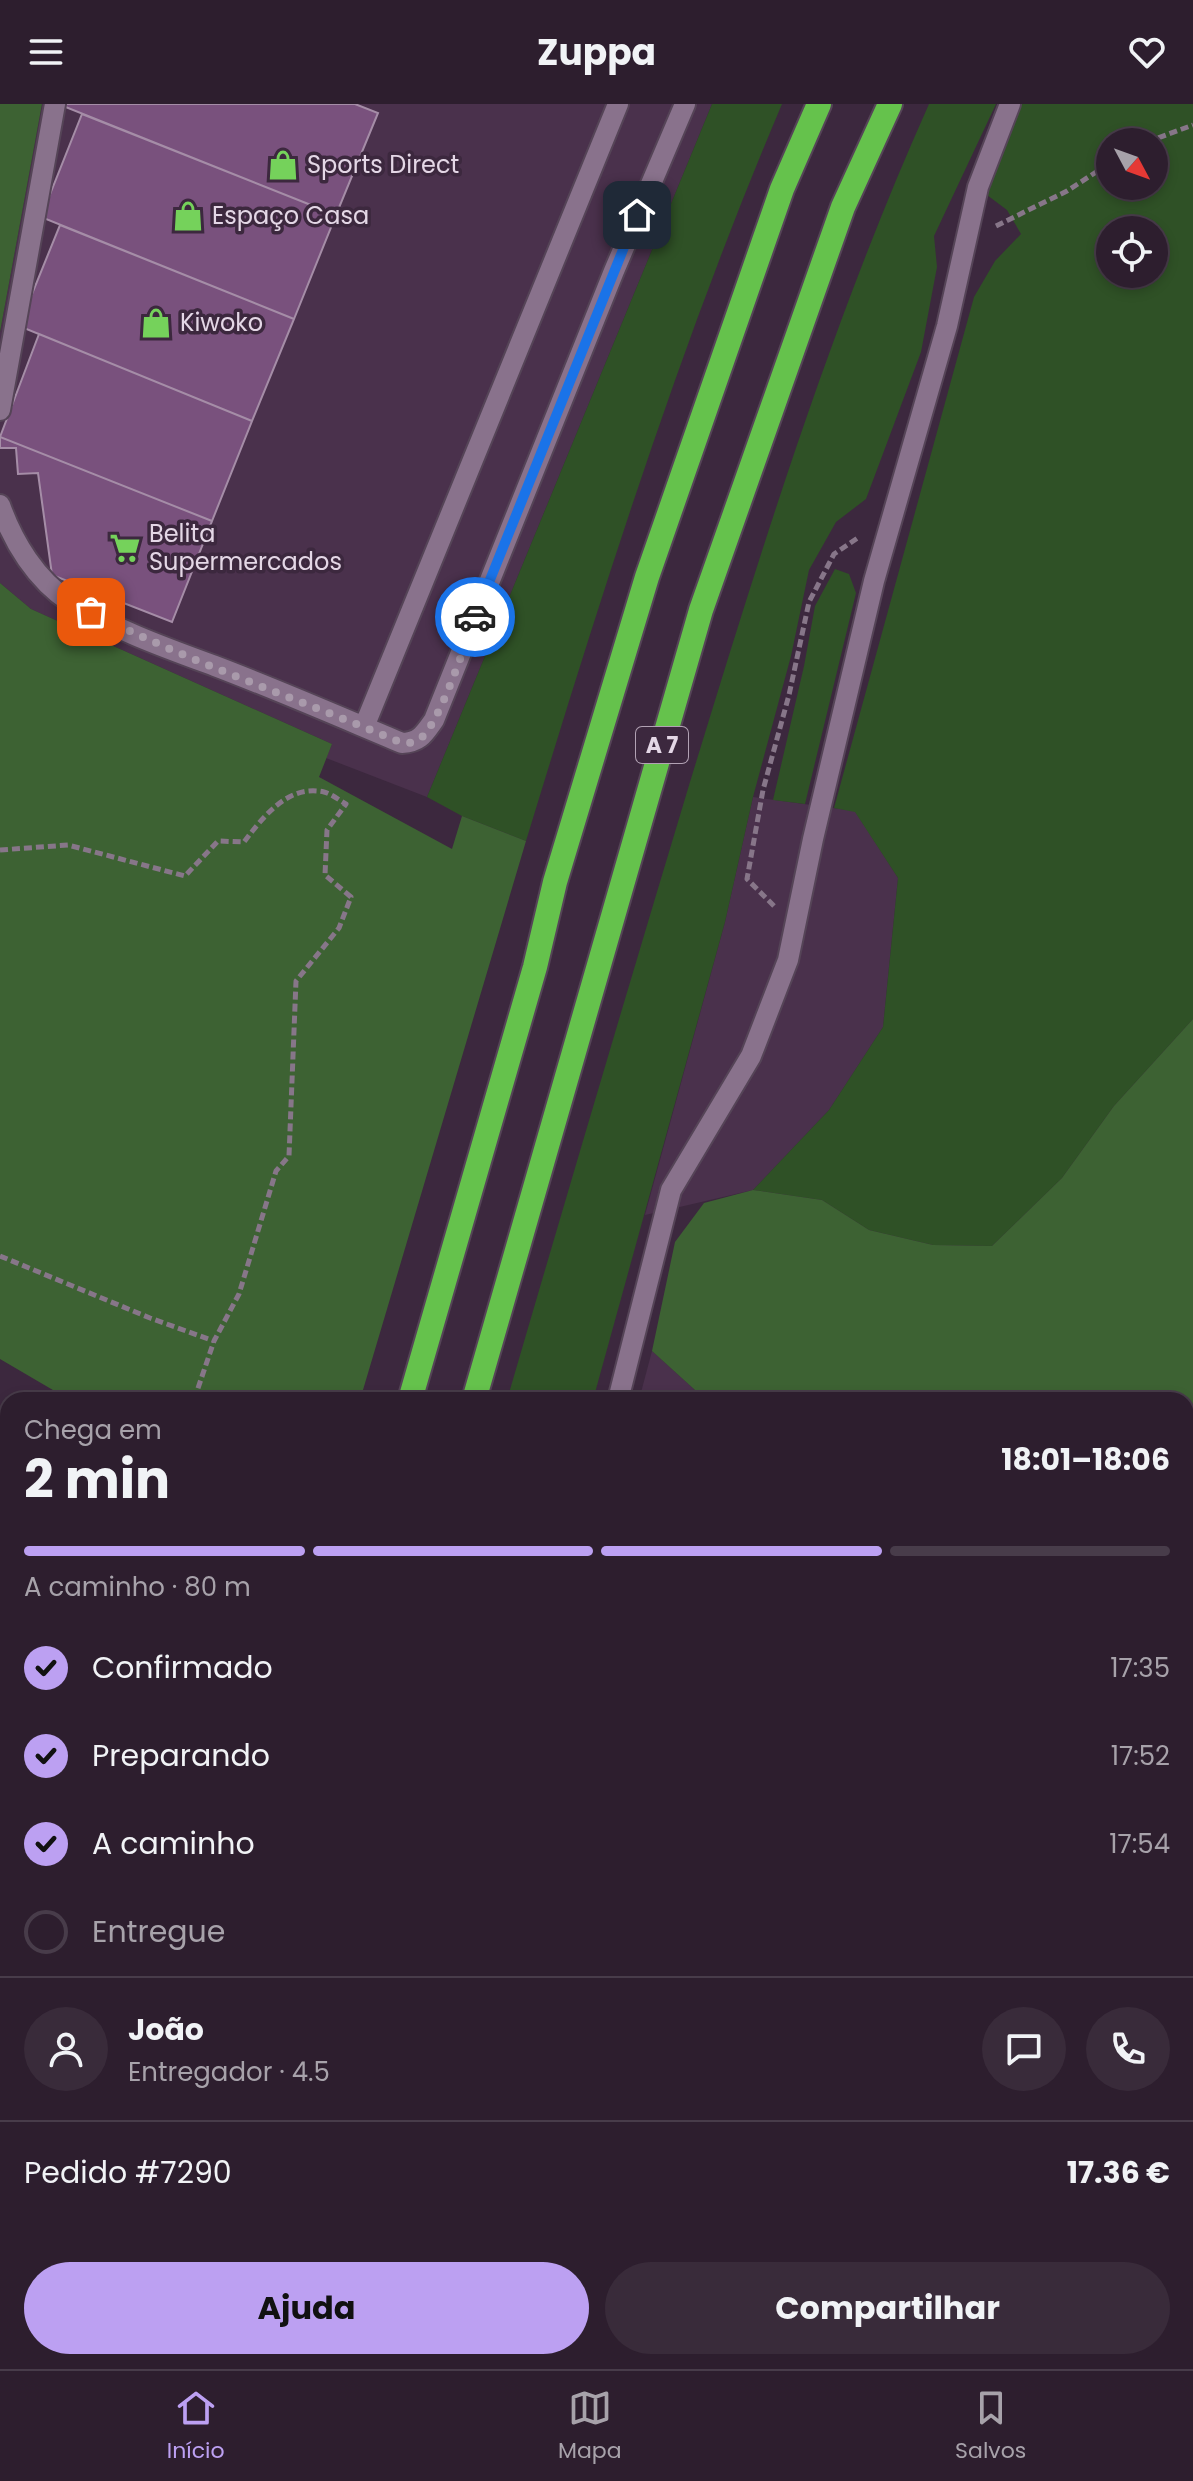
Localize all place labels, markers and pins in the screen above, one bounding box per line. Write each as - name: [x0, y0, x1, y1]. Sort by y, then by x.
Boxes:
- shop icon: Sports Direct: [266, 148, 300, 182]
- place label: Sports Direct: [307, 148, 459, 181]
- pin: [603, 181, 671, 249]
- shop icon: Espaço Casa: [171, 199, 205, 233]
- place label: Espaço Casa: [212, 199, 369, 232]
- shop icon: Kiwoko: [139, 306, 173, 340]
- place label: Kiwoko: [180, 306, 263, 339]
- place label: Belita Supermercados: [149, 517, 342, 578]
- supermarket icon: Belita Supermercados: [108, 531, 142, 565]
- pin: [57, 578, 125, 646]

